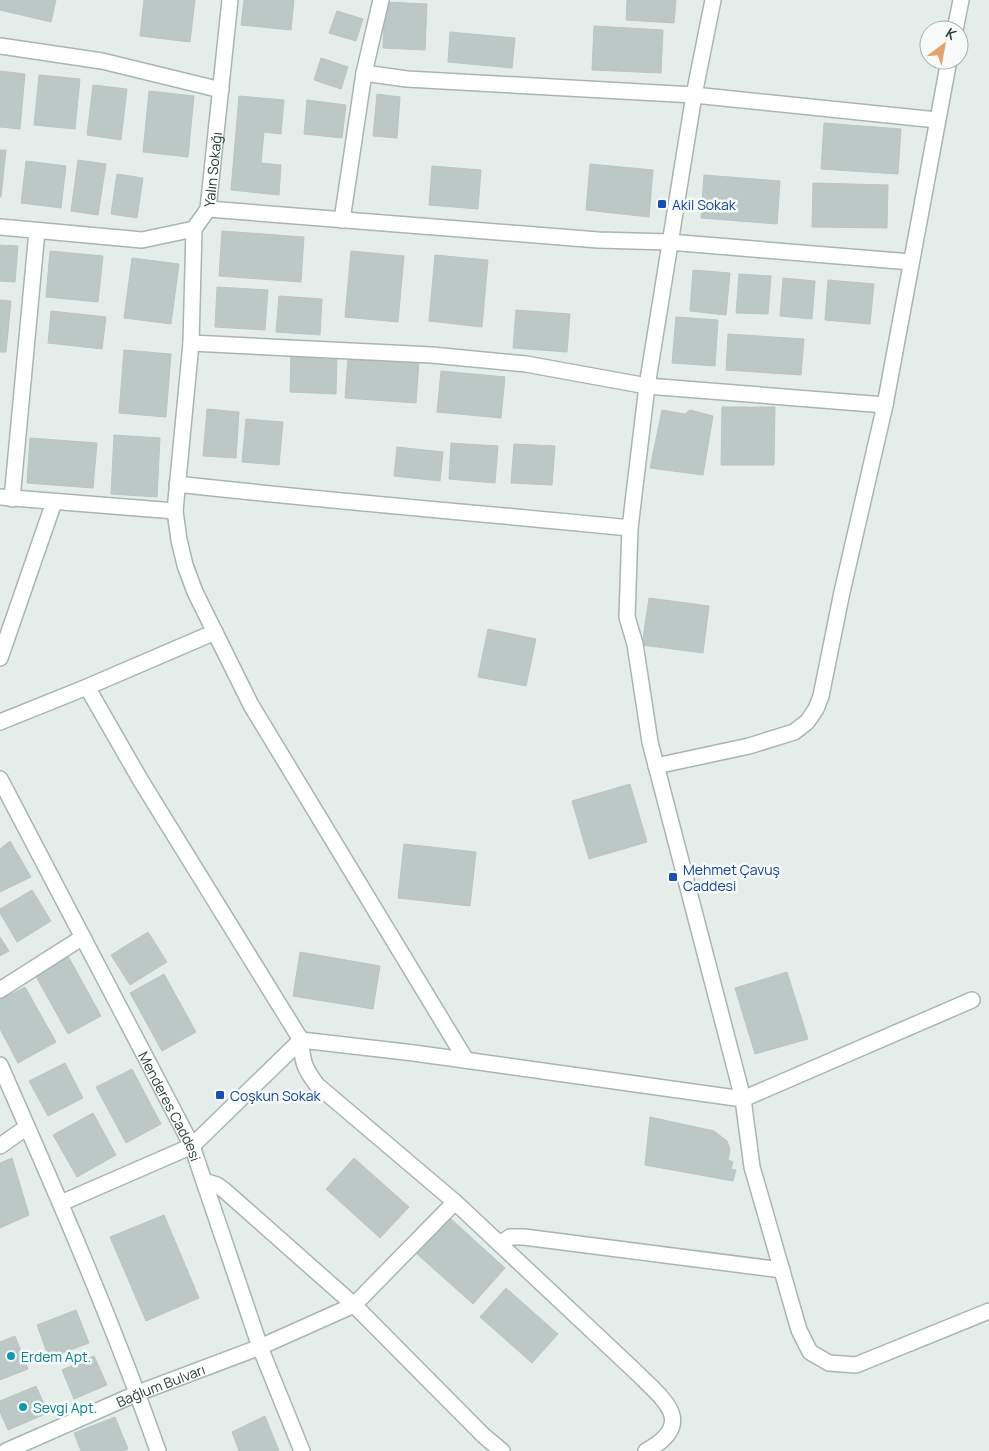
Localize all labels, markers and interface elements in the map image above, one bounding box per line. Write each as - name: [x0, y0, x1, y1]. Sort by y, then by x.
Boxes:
- north arrow: [919, 20, 969, 70]
- text: K: [942, 23, 961, 45]
- street label: Yalın Sokağı: [199, 131, 226, 208]
- place label: Akil Sokak: [672, 195, 737, 214]
- marker: Akil Sokak: [656, 198, 668, 210]
- place label: Mehmet Çavuş Caddesi: [683, 860, 780, 895]
- marker: Mehmet Çavuş Caddesi: [667, 871, 679, 883]
- street label: Menderes Caddesi: [135, 1048, 206, 1164]
- place label: Coşkun Sokak: [230, 1086, 322, 1105]
- marker: Coşkun Sokak: [214, 1089, 226, 1101]
- place label: Erdem Apt.: [21, 1347, 91, 1366]
- marker: Erdem Apt.: [5, 1350, 17, 1362]
- street label: Bağlum Bulvarı: [113, 1359, 208, 1411]
- place label: Sevgi Apt.: [33, 1398, 97, 1417]
- marker: Sevgi Apt.: [17, 1401, 29, 1413]

